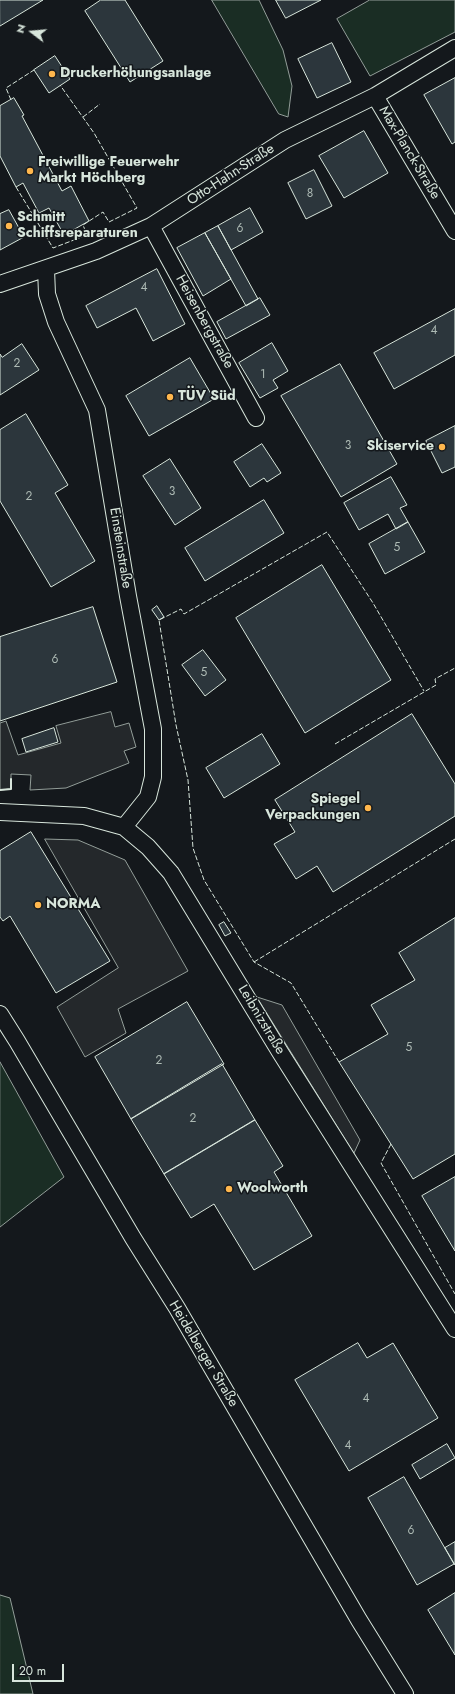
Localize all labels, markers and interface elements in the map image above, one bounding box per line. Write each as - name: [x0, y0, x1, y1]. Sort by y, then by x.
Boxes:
- north arrow: [12, 12, 52, 52]
- text: N: [12, 22, 29, 35]
- place label: Druckerhöhungsanlage: [60, 66, 211, 82]
- marker: Druckerhöhungsanlage: [47, 69, 57, 79]
- street label: Max-Planck-Straße: [375, 104, 443, 202]
- street label: Otto-Hahn-Straße: [184, 141, 278, 209]
- place label: Freiwillige Feuerwehr Markt Höchberg: [38, 155, 179, 188]
- marker: Freiwillige Feuerwehr Markt Höchberg: [25, 166, 35, 176]
- house number: 8: [307, 187, 313, 201]
- place label: Schmitt Schiffsreparaturen: [17, 210, 138, 242]
- marker: Schmitt Schiffsreparaturen: [4, 221, 14, 231]
- house number: 6: [237, 222, 243, 236]
- street label: Heisenbergstraße: [171, 272, 237, 372]
- house number: 4: [141, 281, 147, 295]
- house number: 4: [431, 324, 437, 338]
- house number: 2: [14, 357, 20, 371]
- house number: 1: [260, 368, 266, 382]
- place label: TÜV Süd: [178, 389, 236, 405]
- marker: TÜV Süd: [165, 392, 175, 402]
- house number: 3: [345, 439, 351, 453]
- place label: Skiservice: [367, 439, 434, 455]
- marker: Skiservice: [437, 442, 447, 452]
- house number: 3: [169, 485, 175, 499]
- house number: 2: [26, 490, 32, 504]
- street label: Einsteinstraße: [105, 506, 135, 590]
- house number: 5: [394, 541, 400, 555]
- house number: 6: [52, 653, 58, 667]
- house number: 5: [201, 666, 207, 680]
- place label: Spiegel Verpackungen: [265, 792, 360, 824]
- marker: Spiegel Verpackungen: [363, 803, 373, 813]
- place label: NORMA: [46, 897, 100, 913]
- marker: NORMA: [33, 900, 43, 910]
- street label: Leibnizstraße: [234, 982, 288, 1058]
- house number: 5: [406, 1041, 412, 1055]
- house number: 2: [156, 1054, 162, 1068]
- house number: 2: [190, 1112, 196, 1126]
- place label: Woolworth: [237, 1181, 308, 1197]
- marker: Woolworth: [224, 1184, 234, 1194]
- street label: Heidelberger Straße: [165, 1298, 241, 1410]
- house number: 4: [363, 1392, 369, 1406]
- house number: 4: [345, 1439, 351, 1453]
- house number: 6: [408, 1524, 414, 1538]
- scale bar: [14, 1656, 66, 1682]
- text: 20 m: [19, 1662, 46, 1680]

